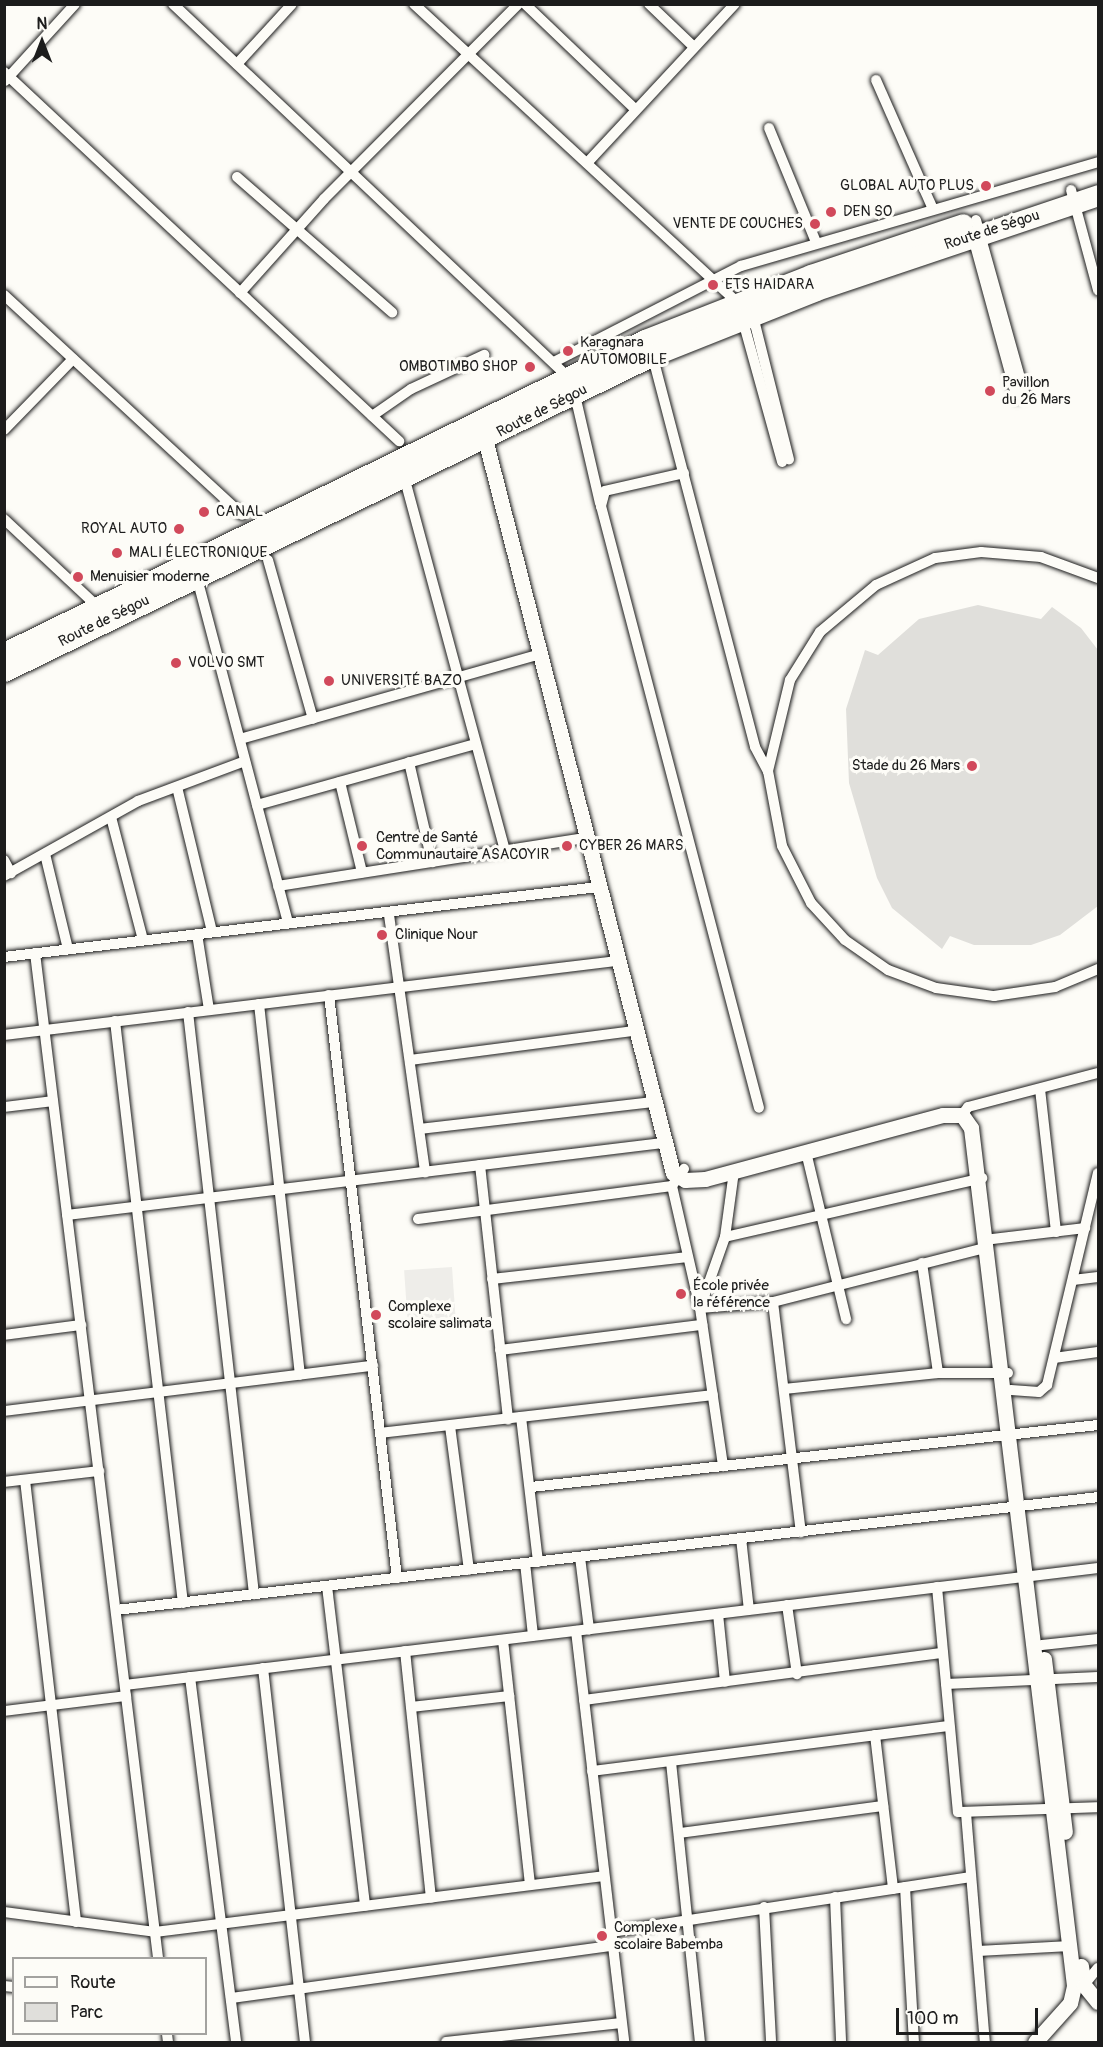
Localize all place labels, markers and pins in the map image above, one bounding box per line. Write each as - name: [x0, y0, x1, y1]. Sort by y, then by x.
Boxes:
- place label: GLOBAL AUTO PLUS: [840, 177, 974, 195]
- marker: GLOBAL AUTO PLUS: [979, 179, 993, 193]
- place label: DEN SO: [843, 203, 892, 221]
- marker: DEN SO: [824, 205, 838, 219]
- place label: VENTE DE COUCHES: [673, 215, 803, 233]
- marker: VENTE DE COUCHES: [808, 217, 822, 231]
- place label: ETS HAIDARA: [725, 276, 814, 294]
- marker: ETS HAIDARA: [706, 278, 720, 292]
- place label: Karagnara AUTOMOBILE: [580, 333, 667, 368]
- marker: Karagnara AUTOMOBILE: [561, 344, 575, 358]
- place label: OMBOTIMBO SHOP: [399, 358, 518, 376]
- marker: OMBOTIMBO SHOP: [523, 360, 537, 374]
- place label: Pavillon du 26 Mars: [1002, 373, 1070, 408]
- marker: Pavillon du 26 Mars: [983, 384, 997, 398]
- place label: CANAL: [216, 503, 263, 521]
- marker: CANAL: [197, 505, 211, 519]
- place label: ROYAL AUTO: [81, 520, 167, 538]
- marker: ROYAL AUTO: [172, 522, 186, 536]
- place label: MALI ÉLECTRONIQUE: [129, 544, 267, 562]
- marker: MALI ÉLECTRONIQUE: [110, 546, 124, 560]
- place label: Menuisier moderne: [90, 568, 210, 586]
- marker: Menuisier moderne: [71, 570, 85, 584]
- place label: VOLVO SMT: [188, 654, 265, 672]
- marker: VOLVO SMT: [169, 656, 183, 670]
- place label: UNIVERSITÉ BAZO: [341, 672, 462, 690]
- marker: UNIVERSITÉ BAZO: [322, 674, 336, 688]
- place label: Stade du 26 Mars: [852, 757, 960, 775]
- marker: Stade du 26 Mars: [965, 759, 979, 773]
- place label: Centre de Santé Communautaire ASACOYIR: [376, 828, 549, 863]
- marker: Centre de Santé Communautaire ASACOYIR: [353, 837, 371, 855]
- place label: CYBER 26 MARS: [579, 837, 684, 855]
- marker: CYBER 26 MARS: [560, 839, 574, 853]
- marker: Clinique Nour: [373, 926, 391, 944]
- place label: Clinique Nour: [395, 926, 478, 944]
- place label: École privée la référence: [693, 1276, 770, 1311]
- marker: École privée la référence: [674, 1287, 688, 1301]
- place label: Complexe scolaire salimata: [388, 1297, 492, 1332]
- marker: Complexe scolaire salimata: [369, 1308, 383, 1322]
- place label: Complexe scolaire Babemba: [614, 1918, 723, 1953]
- marker: Complexe scolaire Babemba: [595, 1929, 609, 1943]

